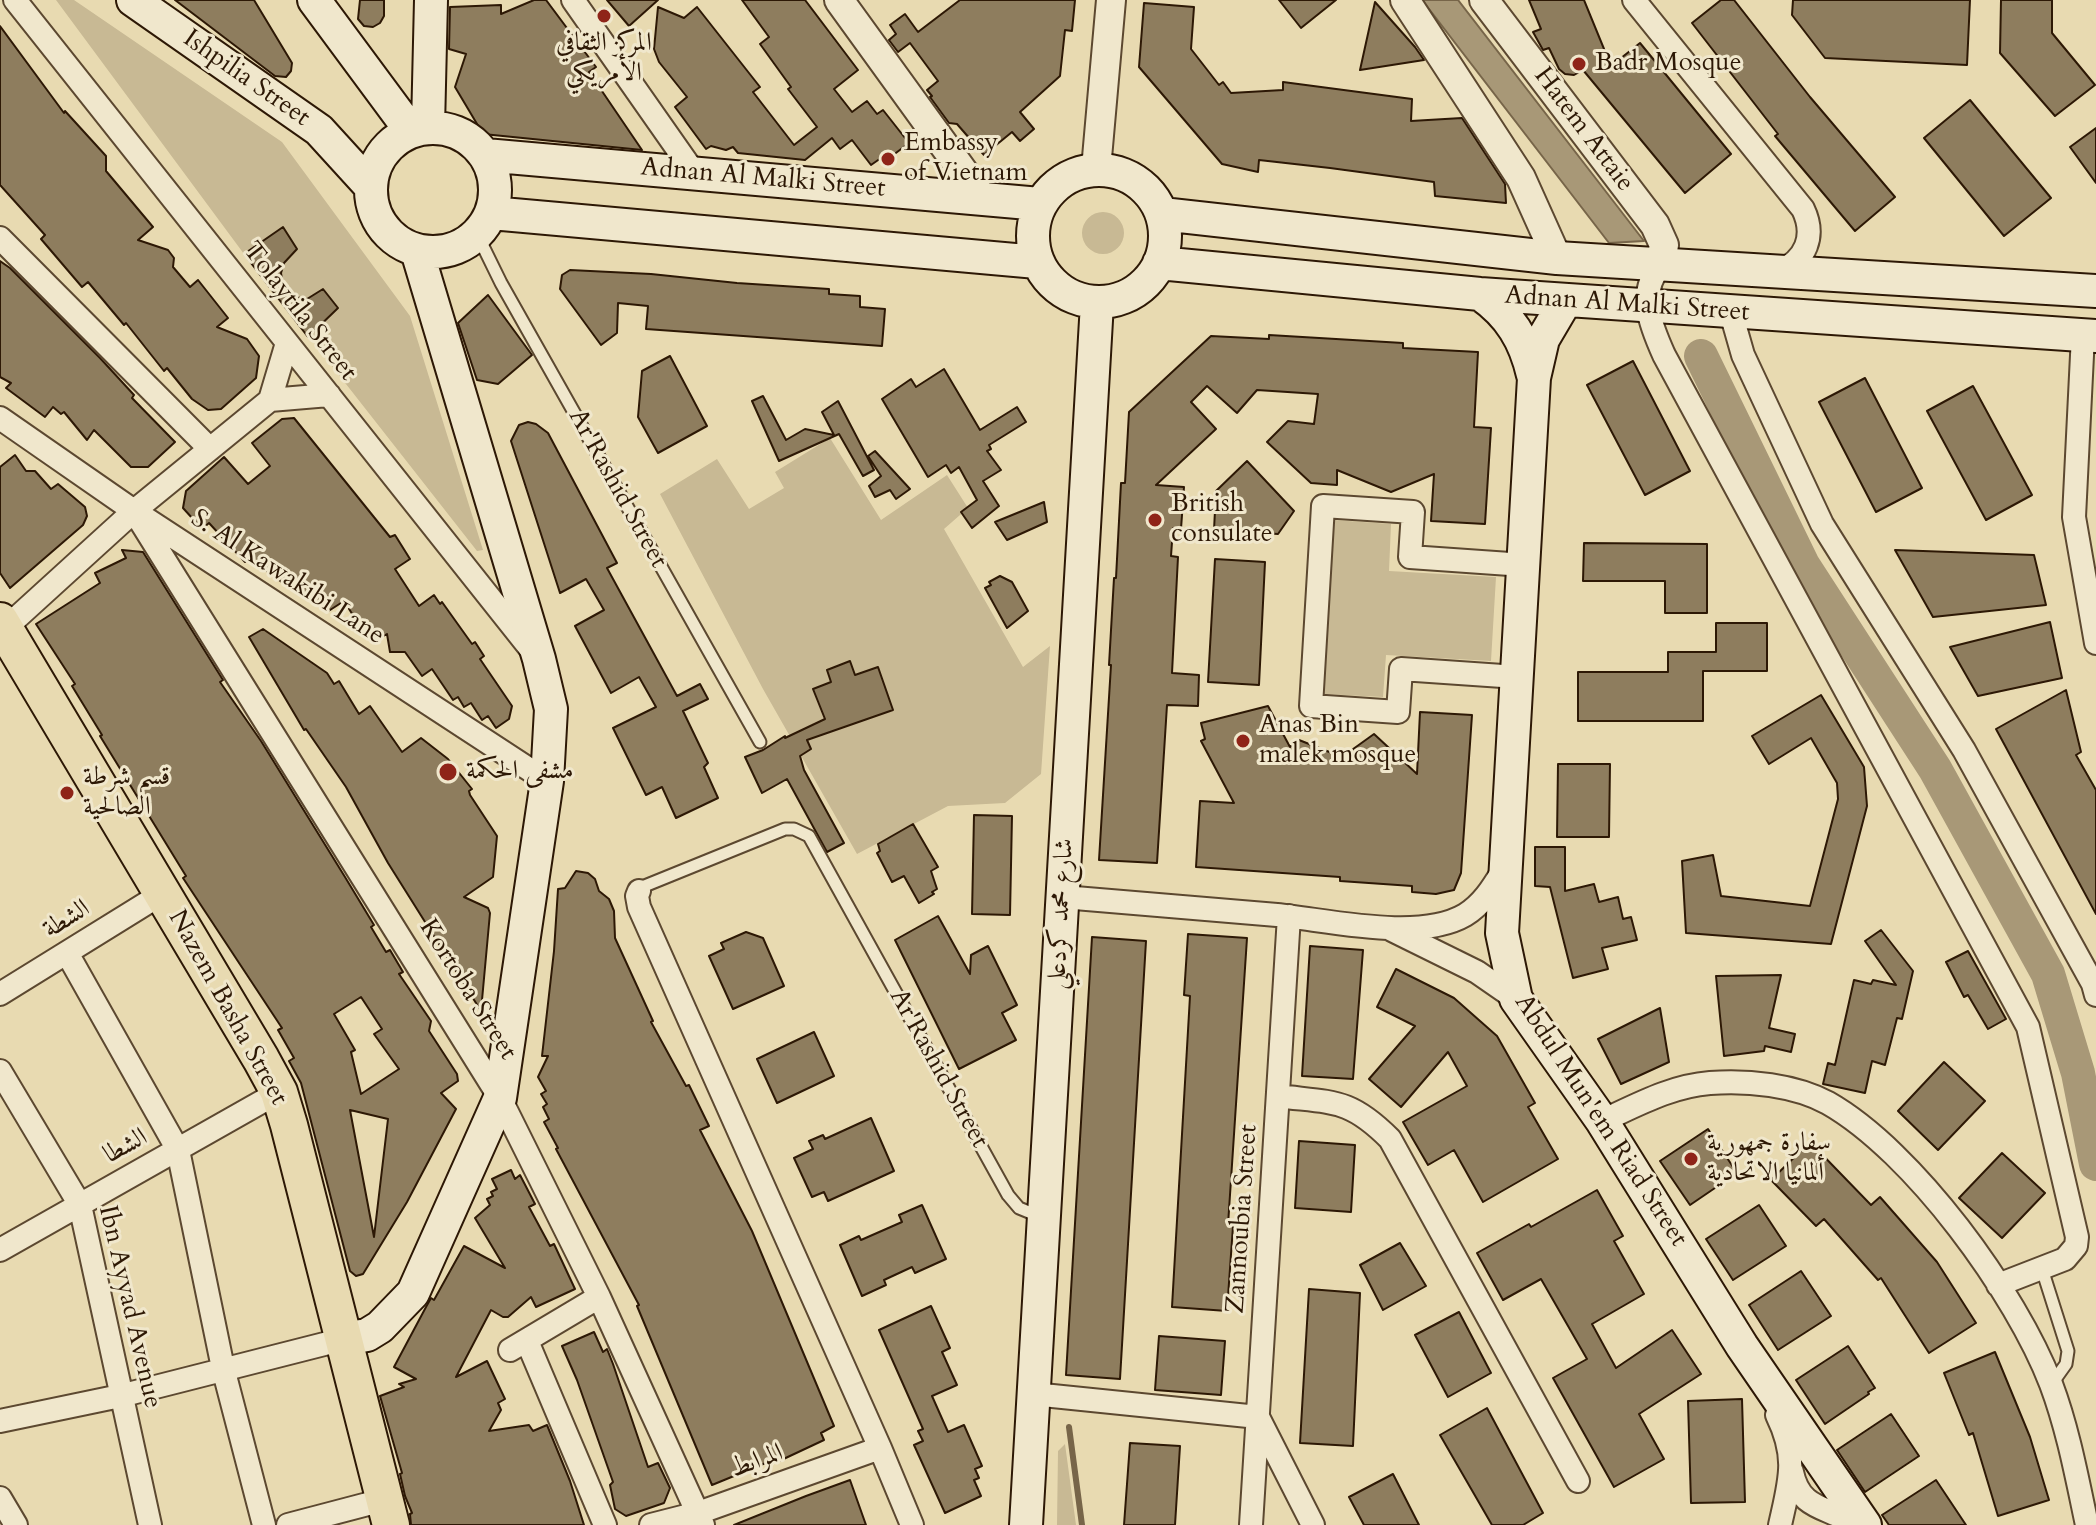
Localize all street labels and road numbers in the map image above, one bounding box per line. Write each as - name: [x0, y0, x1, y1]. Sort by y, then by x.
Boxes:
- street label: Ishpilia Street: [177, 24, 315, 134]
- street label: Hatem Attaie: [1526, 62, 1640, 198]
- street label: Adnan Al Malki Street: [639, 153, 887, 205]
- street label: Tolaytila Street: [235, 236, 363, 388]
- street label: Adnan Al Malki Street: [1504, 281, 1750, 329]
- street label: Ar'Rashid Street: [561, 404, 673, 574]
- street label: S. Al Kawakibi Lane: [184, 504, 390, 652]
- street label: شارع محمد كردعلي: [1042, 838, 1082, 990]
- street label: الشطة: [38, 894, 96, 946]
- street label: Nazem Basha Street: [160, 905, 294, 1111]
- street label: Kortoba Street: [411, 914, 523, 1066]
- street label: Ar'Rashid Street: [882, 984, 994, 1154]
- street label: Abdul Mun'em Riad Street: [1507, 989, 1693, 1253]
- street label: الشطا: [99, 1122, 153, 1172]
- street label: Zannoubia Street: [1221, 1123, 1265, 1315]
- street label: Ibn Ayyad Avenue: [91, 1203, 167, 1411]
- street label: المرابط: [726, 1438, 788, 1486]

